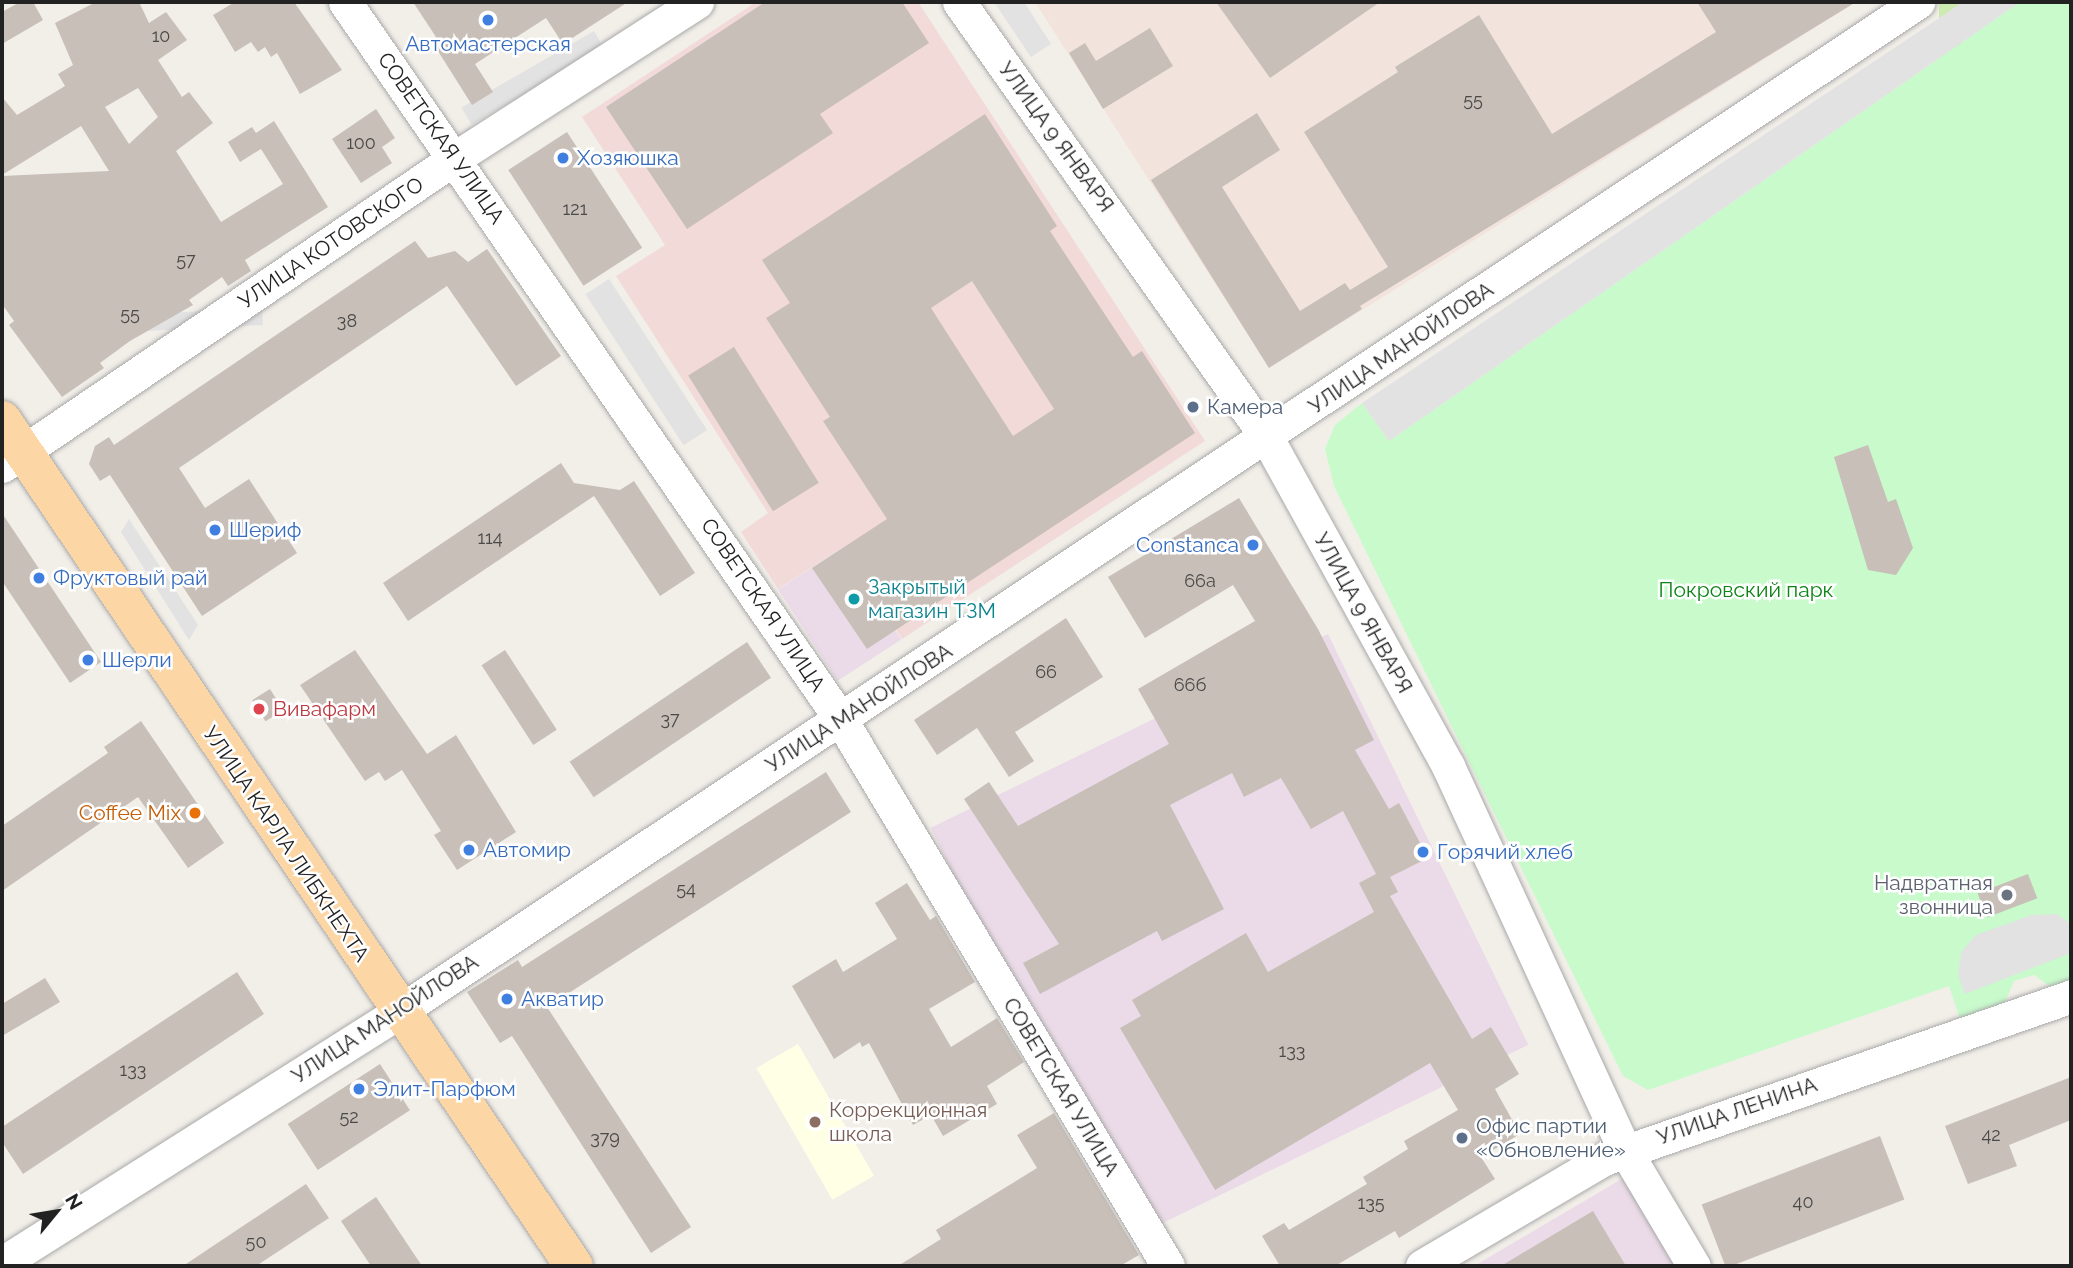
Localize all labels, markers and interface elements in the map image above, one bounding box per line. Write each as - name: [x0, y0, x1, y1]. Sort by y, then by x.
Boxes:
- marker: Автомастерская: [480, 12, 496, 28]
- house number: 10: [152, 25, 170, 47]
- place label: Автомастерская: [405, 31, 571, 57]
- street label: СОВЕТСКАЯ УЛИЦА: [372, 47, 510, 229]
- street label: УЛИЦА 9 ЯНВАРЯ: [993, 57, 1119, 217]
- house number: 55: [1463, 89, 1483, 111]
- house number: 100: [346, 132, 376, 154]
- place label: Хозяюшка: [577, 145, 679, 171]
- marker: Хозяюшка: [555, 150, 571, 166]
- street label: УЛИЦА КОТОВСКОГО: [234, 172, 428, 314]
- house number: 121: [563, 198, 587, 220]
- house number: 57: [176, 249, 196, 271]
- street label: УЛИЦА МАНОЙЛОВА: [1304, 277, 1498, 419]
- house number: 55: [120, 303, 140, 325]
- house number: 38: [337, 310, 357, 332]
- place label: Камера: [1207, 394, 1283, 420]
- marker: Камера: [1185, 399, 1201, 415]
- street label: СОВЕТСКАЯ УЛИЦА: [696, 514, 830, 696]
- place label: Шериф: [229, 517, 301, 543]
- marker: Шериф: [207, 522, 223, 538]
- house number: 114: [477, 527, 503, 549]
- street label: УЛИЦА 9 ЯНВАРЯ: [1308, 528, 1418, 698]
- place label: Constanca: [1136, 532, 1239, 558]
- marker: Constanca: [1245, 537, 1261, 553]
- place label: Фруктовый рай: [53, 565, 208, 591]
- marker: Фруктовый рай: [31, 570, 47, 586]
- house number: 66а: [1184, 570, 1216, 592]
- place label: Закрытый магазин ТЗМ: [868, 574, 997, 624]
- park label: Покровский парк: [1658, 577, 1834, 603]
- marker: Закрытый магазин ТЗМ: [846, 591, 862, 607]
- street label: УЛИЦА МАНОЙЛОВА: [761, 638, 957, 778]
- place label: Шерли: [102, 647, 172, 673]
- marker: Шерли: [80, 652, 96, 668]
- house number: 66: [1035, 661, 1057, 683]
- house number: 66б: [1174, 674, 1206, 696]
- place label: Вивафарм: [273, 696, 376, 722]
- marker: Вивафарм: [251, 701, 267, 717]
- house number: 37: [660, 708, 680, 730]
- street label: УЛИЦА КАРЛА ЛИБКНЕХТА: [197, 721, 375, 967]
- place label: Coffee Mix: [79, 800, 181, 826]
- marker: Coffee Mix: [187, 805, 203, 821]
- place label: Автомир: [483, 837, 571, 863]
- place label: Горячий хлеб: [1437, 839, 1573, 865]
- marker: Автомир: [461, 842, 477, 858]
- marker: Горячий хлеб: [1415, 844, 1431, 860]
- place label: Надвратная звонница: [1874, 870, 1993, 920]
- house number: 54: [676, 878, 696, 900]
- marker: Надвратная звонница: [1999, 887, 2015, 903]
- street label: УЛИЦА МАНОЙЛОВА: [287, 949, 483, 1089]
- place label: Акватир: [521, 986, 604, 1012]
- marker: Акватир: [499, 991, 515, 1007]
- street label: СОВЕТСКАЯ УЛИЦА: [998, 993, 1124, 1181]
- house number: 133: [1279, 1040, 1305, 1062]
- house number: 133: [120, 1059, 146, 1081]
- street label: УЛИЦА ЛЕНИНА: [1653, 1072, 1821, 1150]
- place label: Элит-Парфюм: [373, 1076, 516, 1102]
- marker: Элит-Парфюм: [351, 1081, 367, 1097]
- place label: Коррекционная школа: [829, 1097, 987, 1147]
- house number: 52: [339, 1106, 359, 1128]
- place label: Офис партии «Обновление»: [1476, 1113, 1626, 1163]
- marker: Коррекционная школа: [807, 1114, 823, 1130]
- house number: 42: [1981, 1124, 2001, 1146]
- house number: 379: [590, 1127, 620, 1149]
- marker: Офис партии «Обновление»: [1454, 1130, 1470, 1146]
- north arrow: [21, 1177, 91, 1247]
- text: N: [61, 1190, 87, 1213]
- house number: 40: [1793, 1191, 1813, 1213]
- house number: 135: [1357, 1192, 1385, 1214]
- house number: 50: [246, 1231, 266, 1253]

